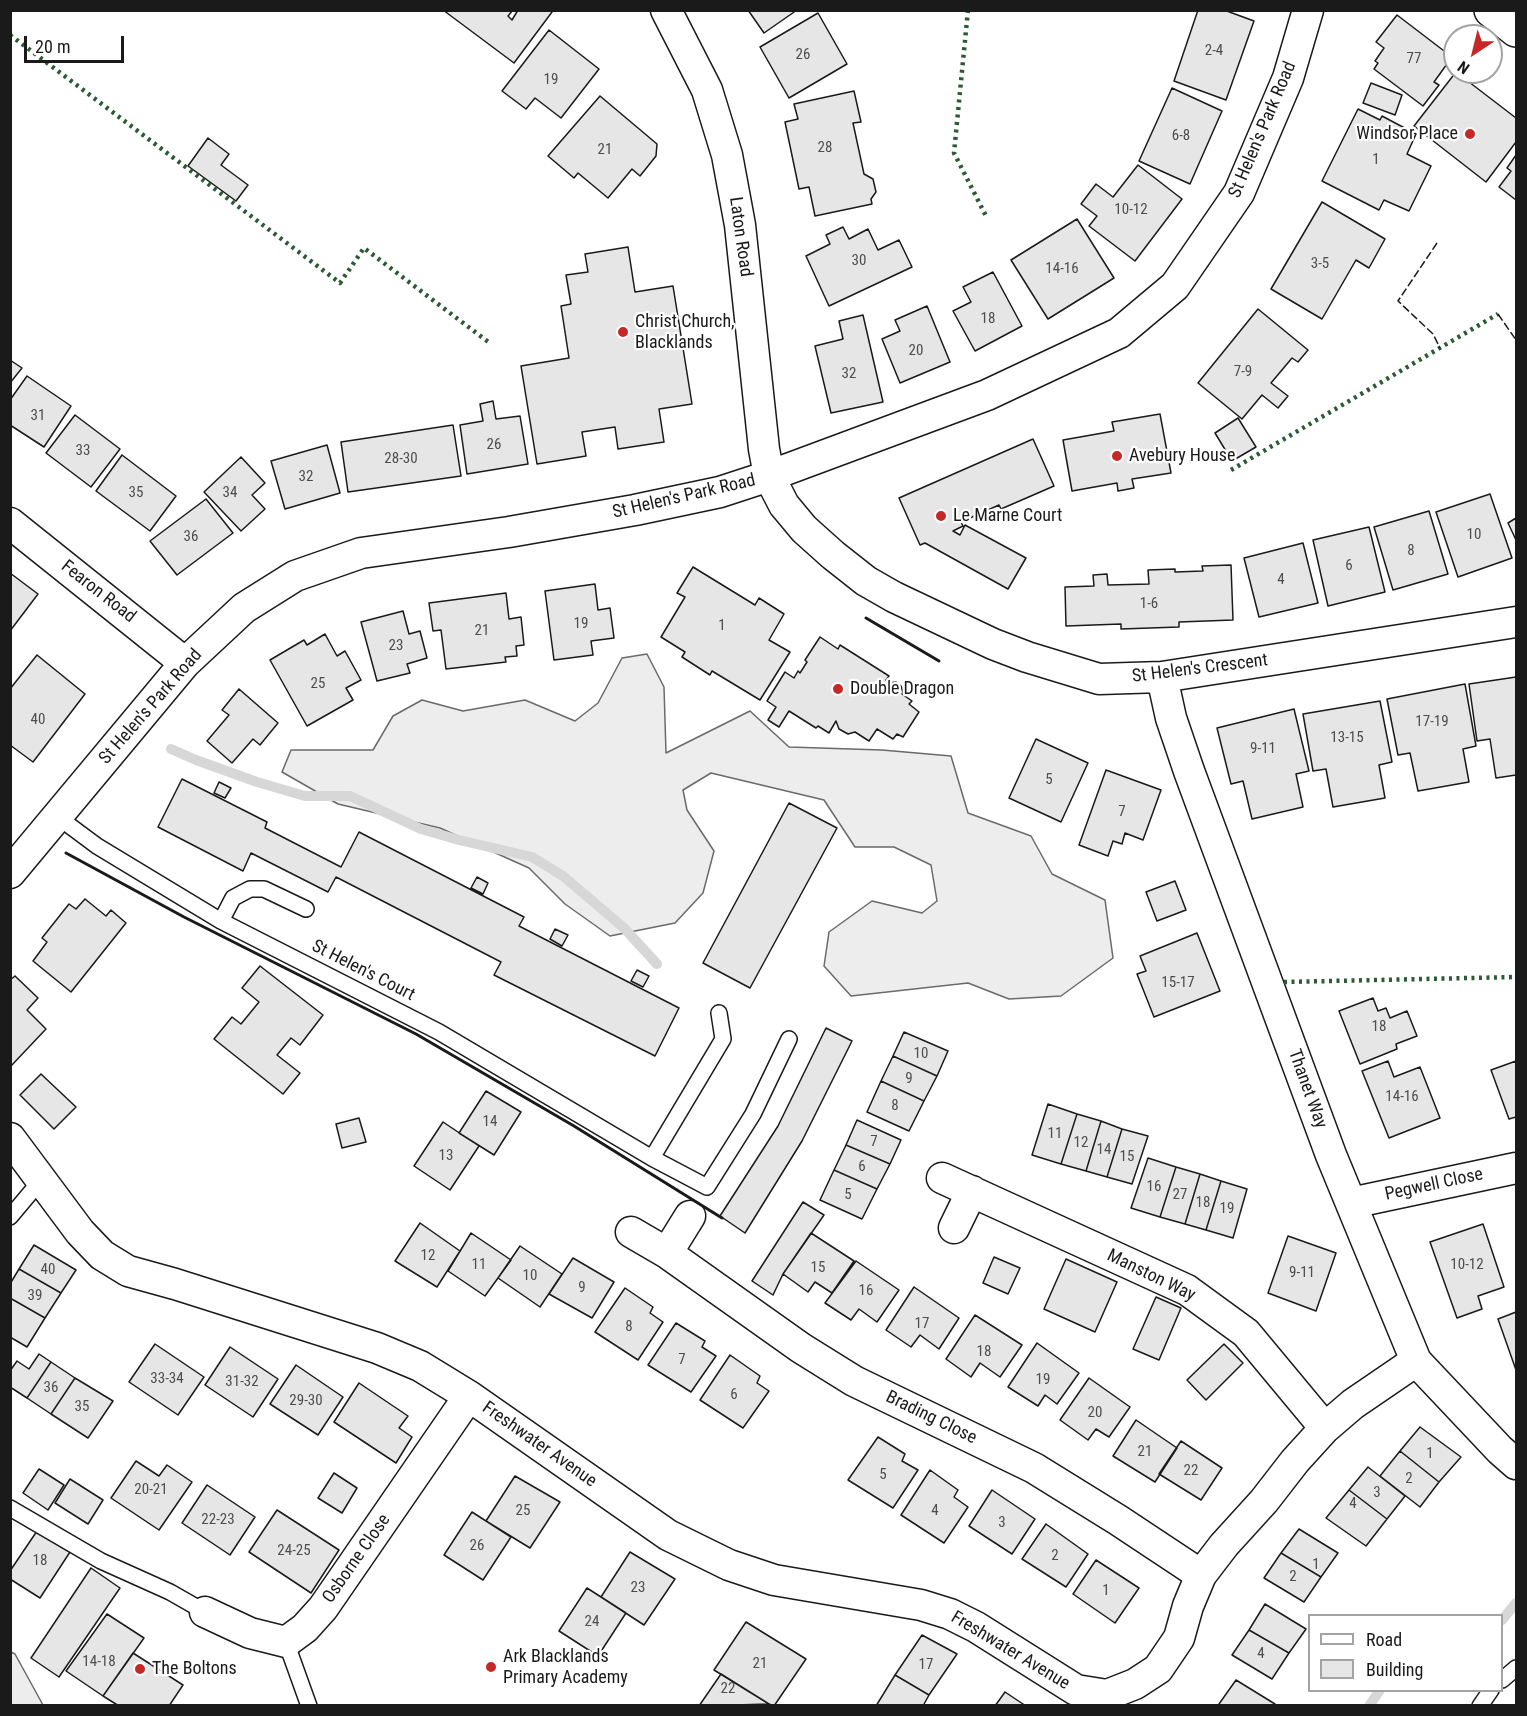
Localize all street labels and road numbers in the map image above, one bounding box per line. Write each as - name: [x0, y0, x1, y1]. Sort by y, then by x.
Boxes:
- street label: St Helen's Park Road: [1225, 59, 1301, 201]
- street label: Laton Road: [724, 196, 756, 278]
- street label: St Helen's Park Road: [610, 470, 758, 524]
- street label: Fearon Road: [56, 556, 140, 628]
- street label: St Helen's Park Road: [95, 645, 207, 769]
- street label: St Helen's Crescent: [1131, 650, 1269, 688]
- street label: St Helen's Court: [308, 936, 418, 1006]
- street label: Thanet Way: [1283, 1046, 1331, 1132]
- street label: Pegwell Close: [1383, 1164, 1485, 1206]
- street label: Manston Way: [1103, 1245, 1199, 1307]
- street label: Brading Close: [882, 1387, 980, 1449]
- street label: Freshwater Avenue: [478, 1398, 600, 1492]
- street label: Osborne Close: [318, 1510, 396, 1608]
- street label: Freshwater Avenue: [947, 1607, 1073, 1695]

